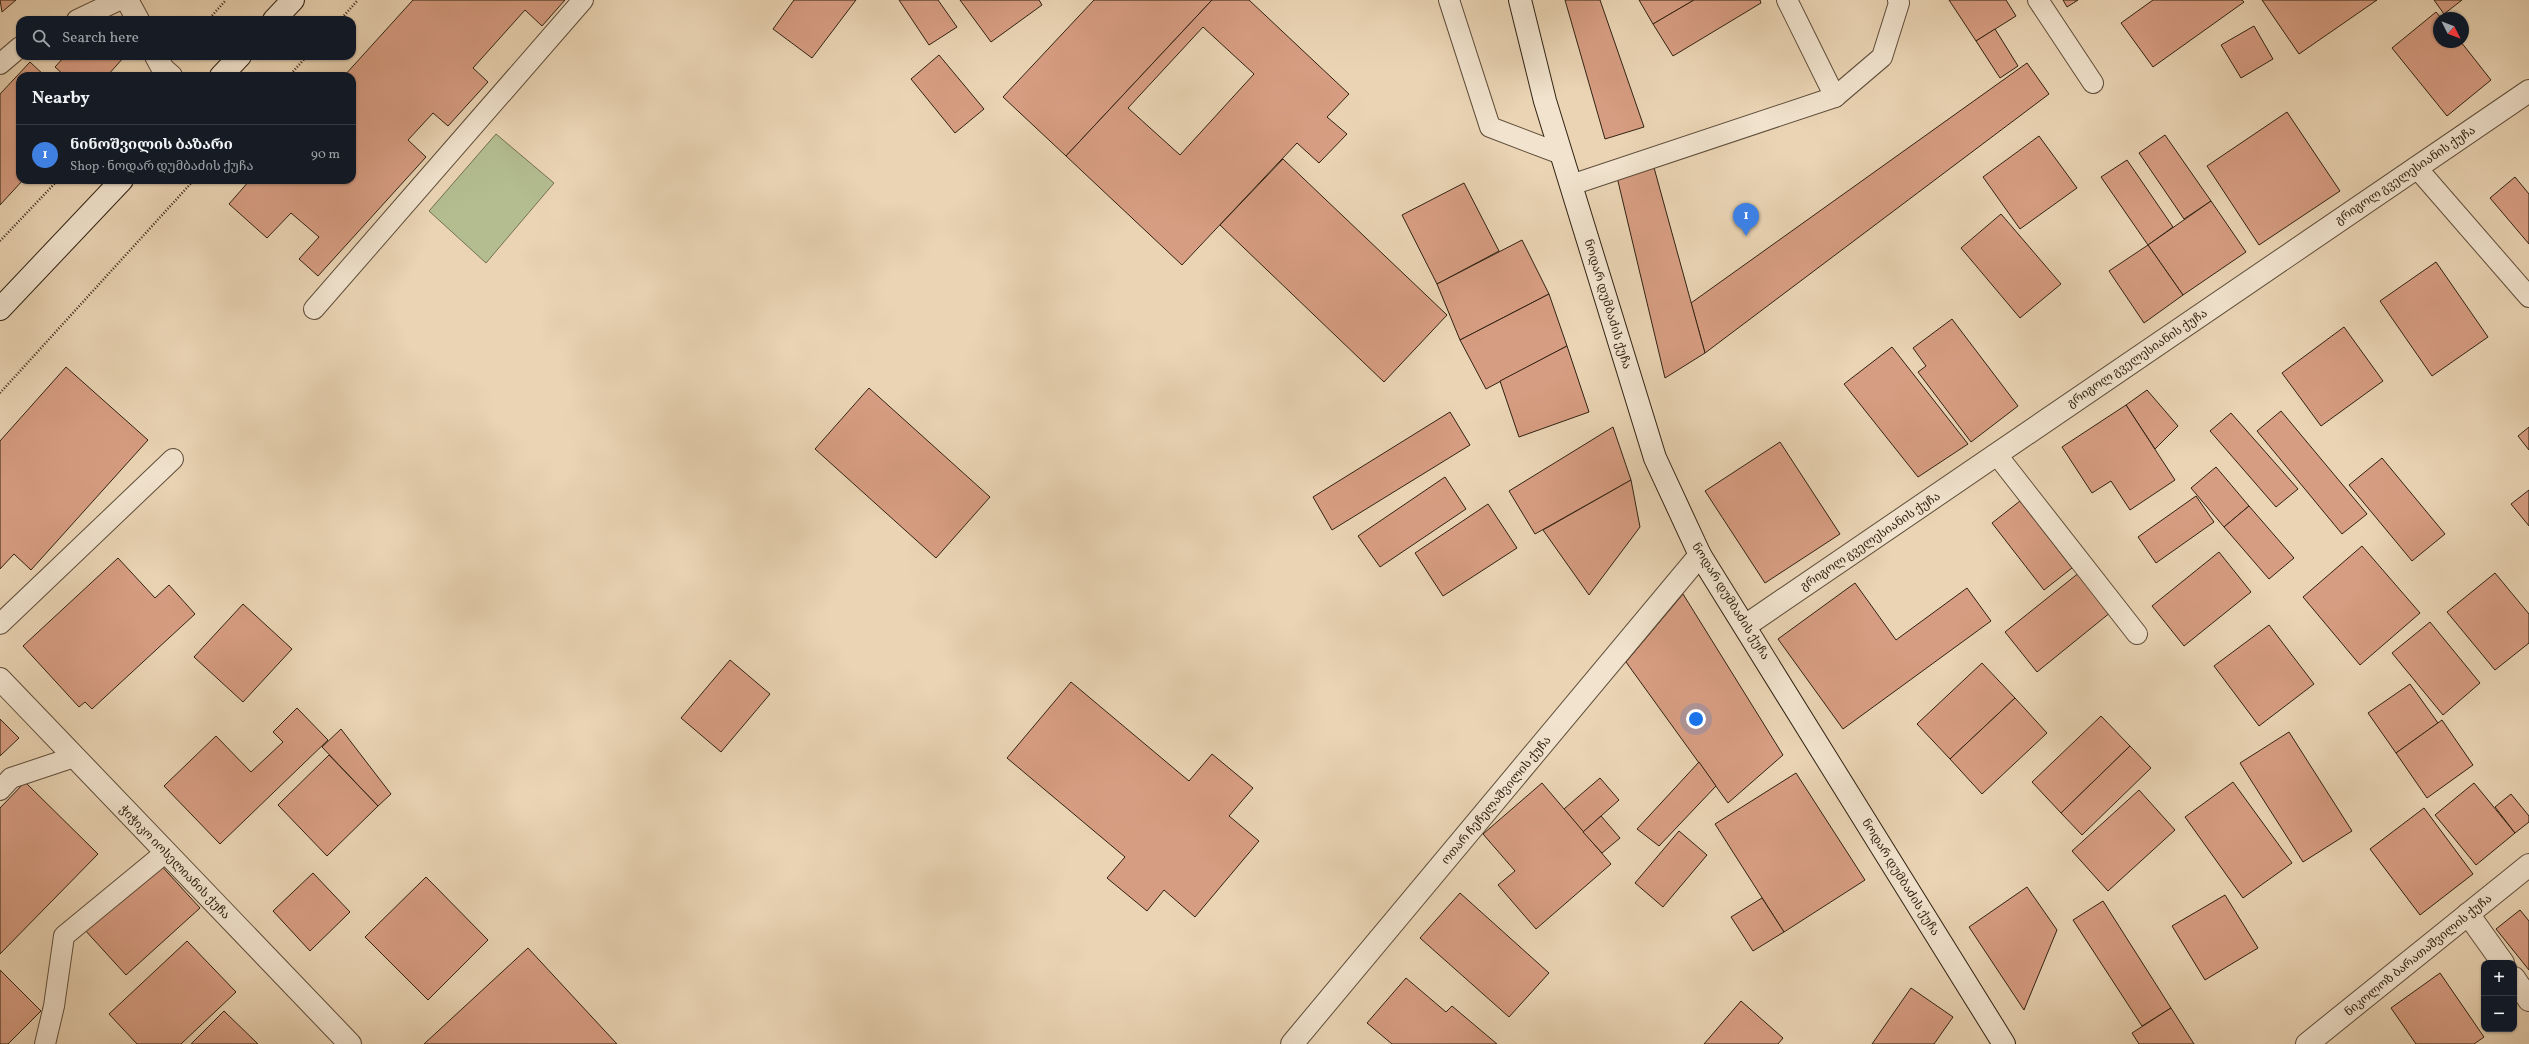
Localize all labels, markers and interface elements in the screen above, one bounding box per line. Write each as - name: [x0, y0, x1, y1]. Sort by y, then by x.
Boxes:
- north arrow: [2433, 12, 2469, 48]
- search box: [16, 16, 356, 60]
- icon: search: [30, 27, 52, 49]
- text: Search here: [62, 28, 139, 49]
- text: Nearby: [32, 87, 90, 110]
- street label: გრიგოლ გველესიანის ქუჩა: [2332, 123, 2479, 229]
- text: ნინოშვილის ბაზარი: [70, 135, 233, 156]
- text: 1: [42, 146, 48, 164]
- text: 90 m: [311, 146, 340, 164]
- text: Shop · ნოდარ დუმბაძის ქუჩა: [70, 158, 253, 176]
- pin: 1: [1733, 203, 1759, 236]
- street label: ნოდარ დუმბაძის ქუჩა: [1580, 237, 1634, 371]
- street label: გრიგოლ გველესიანის ქუჩა: [2064, 306, 2211, 412]
- street label: გრიგოლ გველესიანის ქუჩა: [1797, 489, 1944, 595]
- street label: ნოდარ დუმბაძის ქუჩა: [1688, 540, 1773, 663]
- your location: [1686, 709, 1706, 729]
- street label: ოთარ ჩეჩელაშვილის ქუჩა: [1438, 733, 1555, 868]
- street label: ჭიჭიკო იოსელიანის ქუჩა: [115, 802, 233, 923]
- street label: ნოდარ დუმბაძის ქუჩა: [1858, 816, 1943, 939]
- street label: ნიკოლოზ ბარათაშვილის ქუჩა: [2342, 891, 2496, 1020]
- map controls: [2481, 960, 2517, 1032]
- button: +: [2481, 960, 2517, 996]
- button: −: [2481, 996, 2517, 1032]

